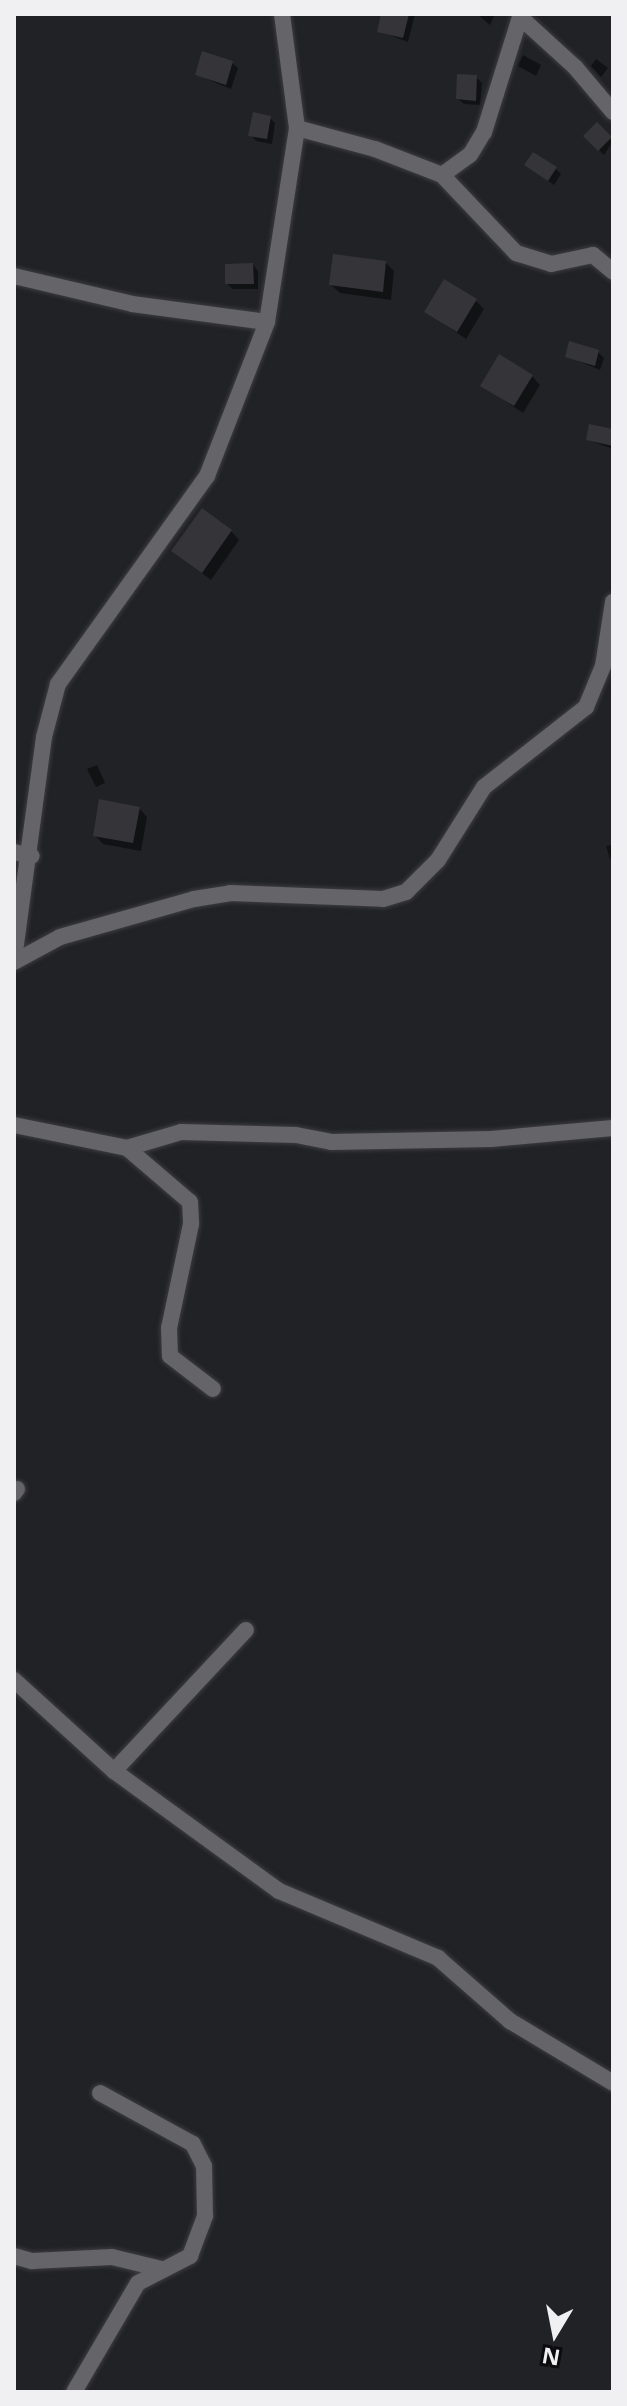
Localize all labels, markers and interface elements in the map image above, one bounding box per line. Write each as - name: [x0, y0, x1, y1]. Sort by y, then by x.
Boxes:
- north arrow: [515, 2294, 595, 2374]
- text: N: [539, 2341, 562, 2374]

